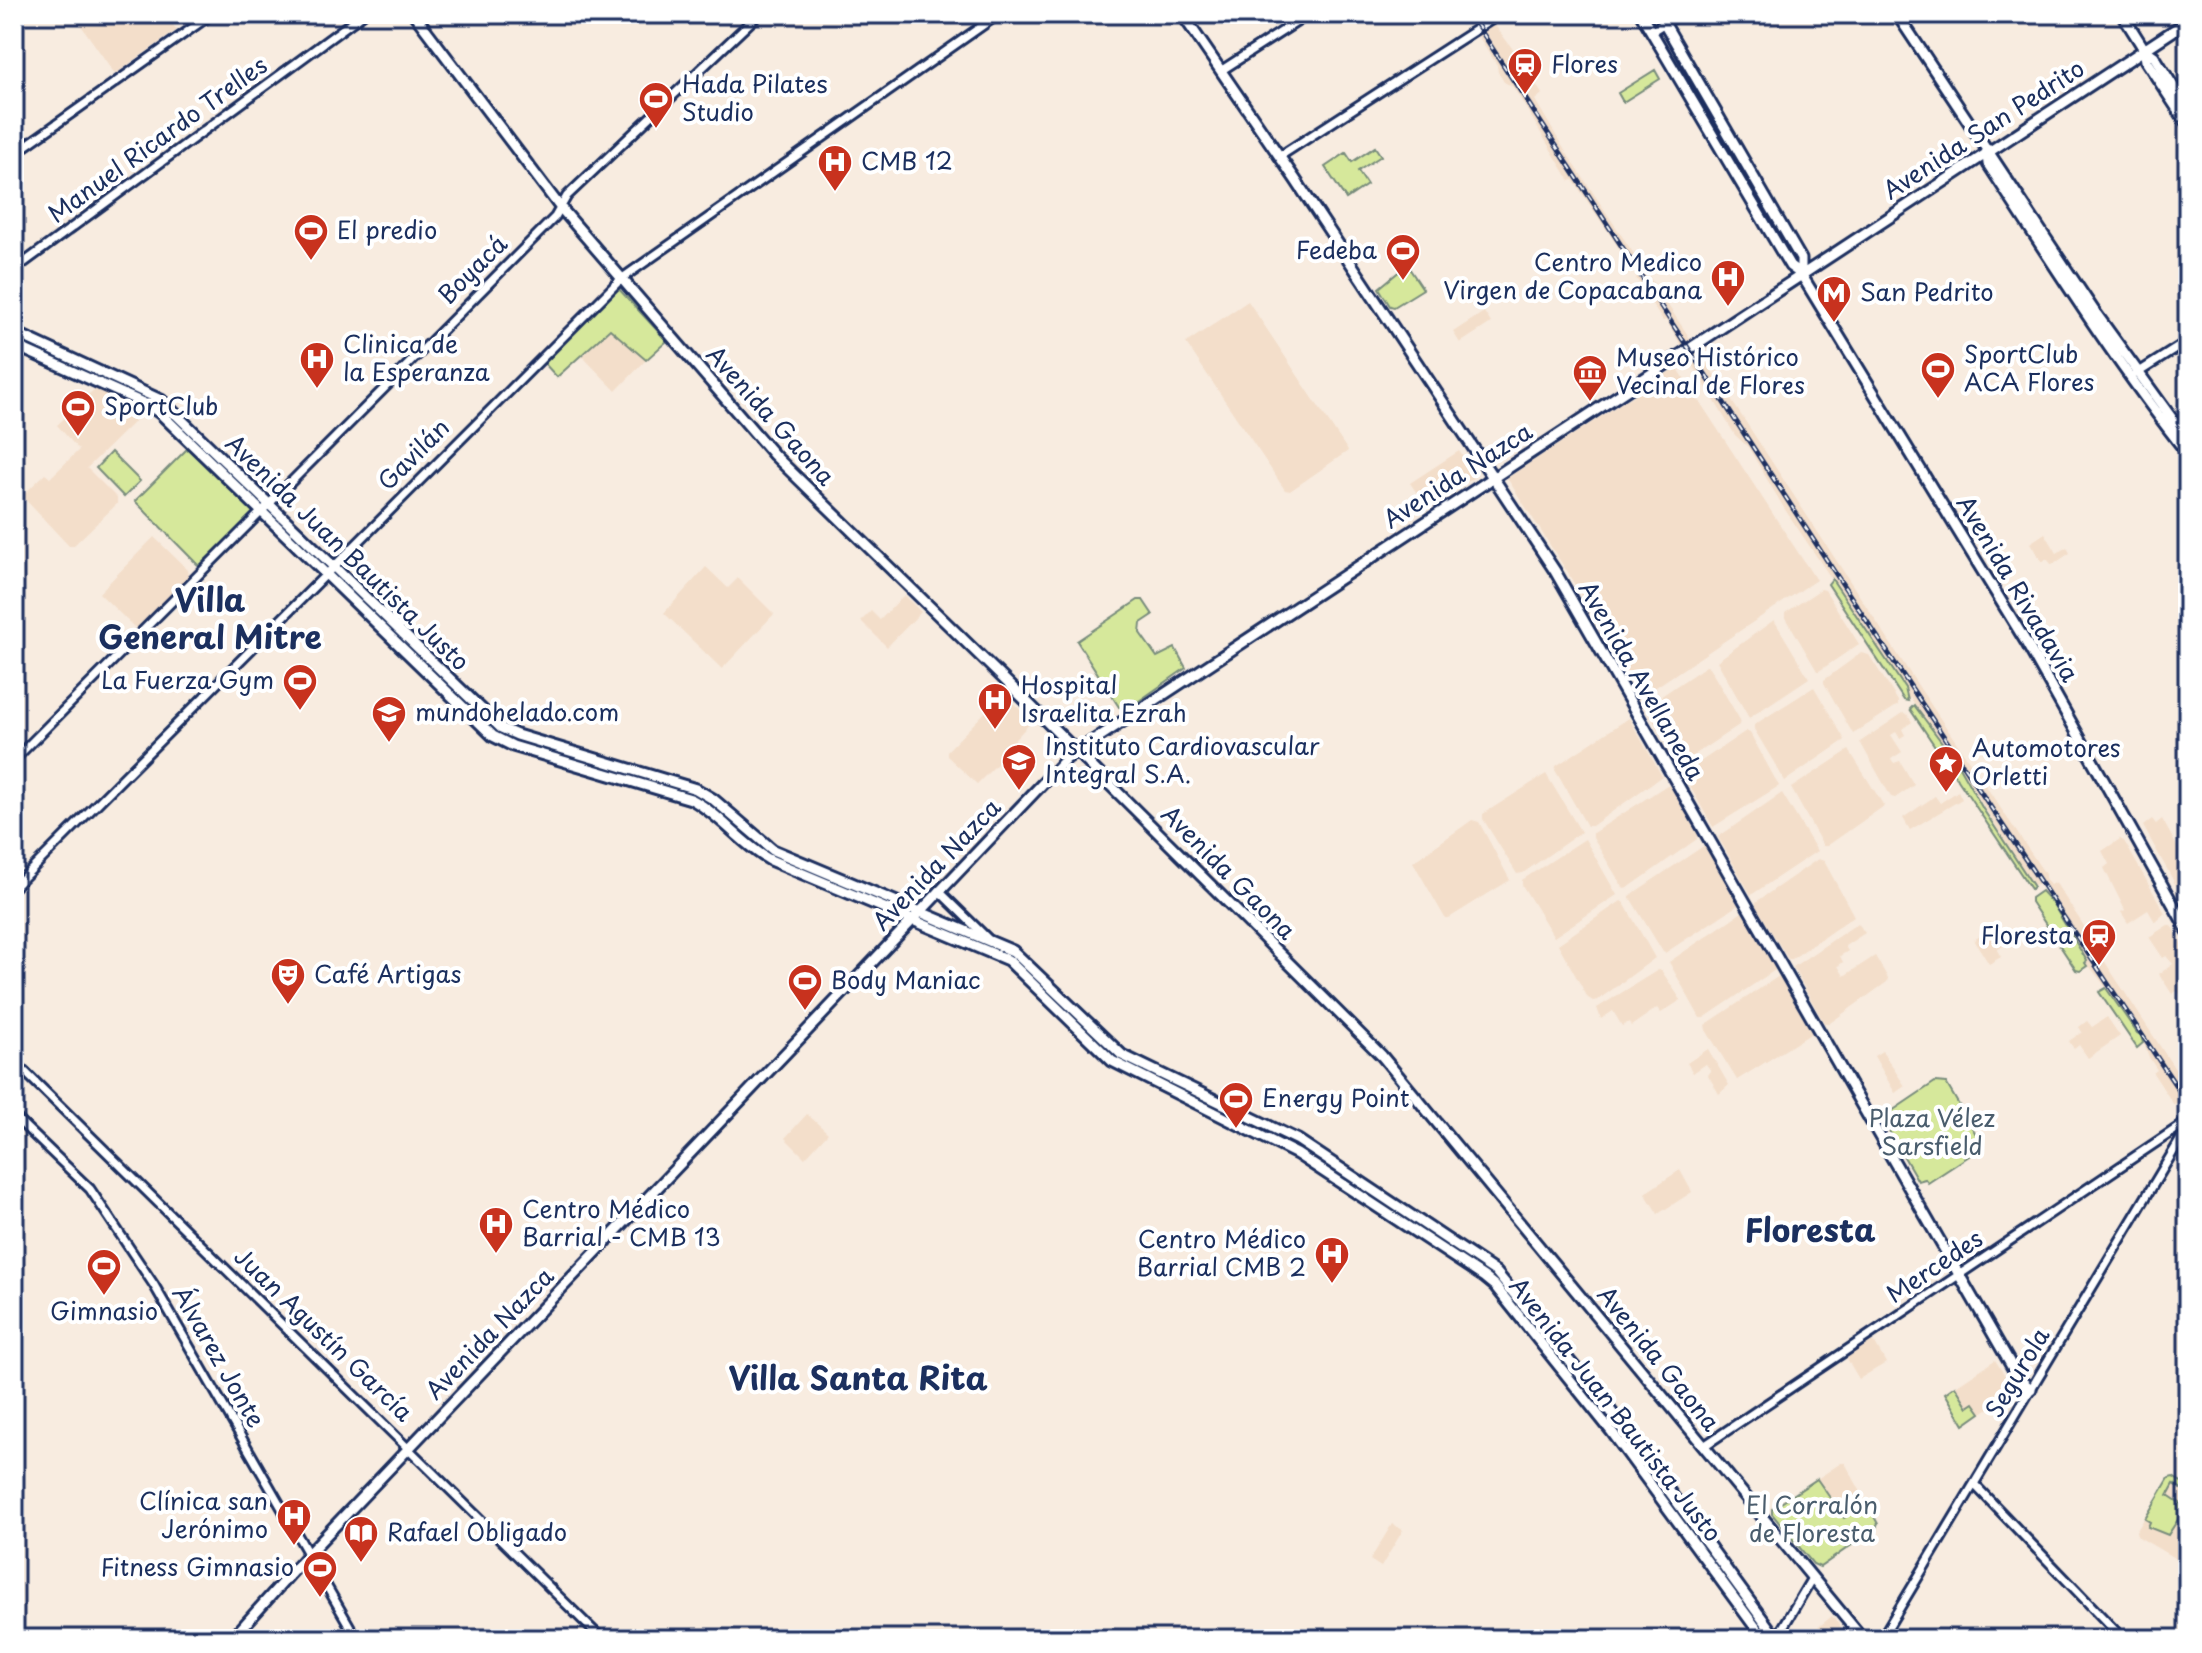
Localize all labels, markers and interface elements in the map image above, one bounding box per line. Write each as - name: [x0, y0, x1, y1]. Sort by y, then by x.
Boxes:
- place label: Flores: [1551, 45, 1618, 81]
- street label: Manuel Ricardo Trelles: [40, 46, 274, 230]
- station icon: Flores: [1506, 46, 1544, 96]
- street label: Avenida San Pedrito: [1875, 50, 2091, 207]
- place label: Hada Pilates Studio: [682, 65, 828, 129]
- sports icon: Hada Pilates Studio: [637, 80, 675, 130]
- place label: CMB 12: [861, 142, 953, 178]
- hospital icon: CMB 12: [816, 143, 854, 193]
- place label: El predio: [337, 211, 437, 247]
- sports icon: El predio: [292, 212, 330, 262]
- street label: Boyacá: [429, 226, 514, 311]
- place label: Fedeba: [1296, 231, 1377, 267]
- sports icon: Fedeba: [1384, 232, 1422, 282]
- place label: Centro Medico Virgen de Copacabana: [1443, 243, 1702, 307]
- hospital icon: Centro Medico Virgen de Copacabana: [1709, 258, 1747, 308]
- place label: San Pedrito: [1860, 273, 1994, 309]
- metro station icon: San Pedrito: [1815, 274, 1853, 324]
- place label: Clinica de la Esperanza: [343, 325, 490, 389]
- place label: SportClub ACA Flores: [1964, 335, 2095, 399]
- street label: Avenida Gaona: [699, 337, 844, 493]
- place label: Museo Histórico Vecinal de Flores: [1616, 338, 1805, 402]
- hospital icon: Clinica de la Esperanza: [298, 340, 336, 390]
- sports icon: SportClub ACA Flores: [1919, 350, 1957, 400]
- museum icon: Museo Histórico Vecinal de Flores: [1571, 353, 1609, 403]
- place label: SportClub: [104, 387, 218, 423]
- sports icon: SportClub: [59, 388, 97, 438]
- street label: Gavilán: [368, 409, 457, 498]
- street label: Avenida Nazca: [1375, 412, 1539, 536]
- street label: Avenida Juan Bautista Justo: [218, 425, 478, 678]
- street label: Avenida Rivadavia: [1949, 488, 2089, 688]
- street label: Avenida Avellaneda: [1571, 574, 1715, 787]
- district label: Villa General Mitre: [98, 575, 322, 660]
- place label: La Fuerza Gym: [101, 661, 274, 697]
- sports icon: La Fuerza Gym: [281, 662, 319, 712]
- place label: Hospital Israelita Ezrah: [1021, 666, 1187, 730]
- hospital icon: Hospital Israelita Ezrah: [976, 681, 1014, 731]
- place label: mundohelado.com: [415, 693, 619, 729]
- school or university icon: mundohelado.com: [370, 694, 408, 744]
- place label: Instituto Cardiovascular Integral S.A.: [1045, 727, 1320, 791]
- place label: Automotores Orletti: [1972, 729, 2121, 793]
- school or university icon: Instituto Cardiovascular Integral S.A.: [1000, 742, 1038, 792]
- place icon: Automotores Orletti: [1927, 744, 1965, 794]
- street label: Avenida Nazca: [863, 789, 1008, 938]
- street label: Avenida Gaona: [1154, 796, 1305, 947]
- place label: Floresta: [1981, 916, 2073, 952]
- station icon: Floresta: [2080, 917, 2118, 967]
- place label: Café Artigas: [314, 955, 461, 991]
- theatre icon: Café Artigas: [269, 956, 307, 1006]
- place label: Body Maniac: [831, 961, 981, 997]
- sports icon: Body Maniac: [786, 962, 824, 1012]
- place label: Energy Point: [1262, 1079, 1410, 1115]
- sports icon: Energy Point: [1217, 1080, 1255, 1130]
- park label: Plaza Vélez Sarsfield: [1869, 1099, 1995, 1163]
- place label: Centro Médico Barrial - CMB 13: [522, 1190, 721, 1254]
- hospital icon: Centro Médico Barrial - CMB 13: [477, 1205, 515, 1255]
- district label: Floresta: [1744, 1205, 1876, 1253]
- place label: Centro Médico Barrial CMB 2: [1137, 1220, 1306, 1284]
- street label: Mercedes: [1878, 1220, 1989, 1311]
- hospital icon: Centro Médico Barrial CMB 2: [1313, 1235, 1351, 1285]
- street label: Juan Agustín García: [227, 1238, 422, 1429]
- sports icon: Gimnasio: [85, 1247, 123, 1297]
- street label: Avenida Nazca: [416, 1258, 561, 1407]
- street label: Avenida Juan Bautista Justo: [1502, 1269, 1731, 1549]
- street label: Avenida Gaona: [1590, 1277, 1729, 1438]
- street label: Álvarez Jonte: [165, 1278, 275, 1434]
- place label: Gimnasio: [50, 1292, 158, 1328]
- street label: Segurola: [1975, 1320, 2057, 1424]
- district label: Villa Santa Rita: [728, 1353, 988, 1401]
- place label: Clínica san Jerónimo: [139, 1482, 268, 1546]
- park label: El Corralón de Floresta: [1746, 1486, 1878, 1550]
- hospital icon: Clínica san Jerónimo: [275, 1497, 313, 1547]
- place label: Rafael Obligado: [387, 1513, 567, 1549]
- library icon: Rafael Obligado: [342, 1514, 380, 1564]
- place label: Fitness Gimnasio: [100, 1548, 294, 1584]
- sports icon: Fitness Gimnasio: [301, 1549, 339, 1599]

